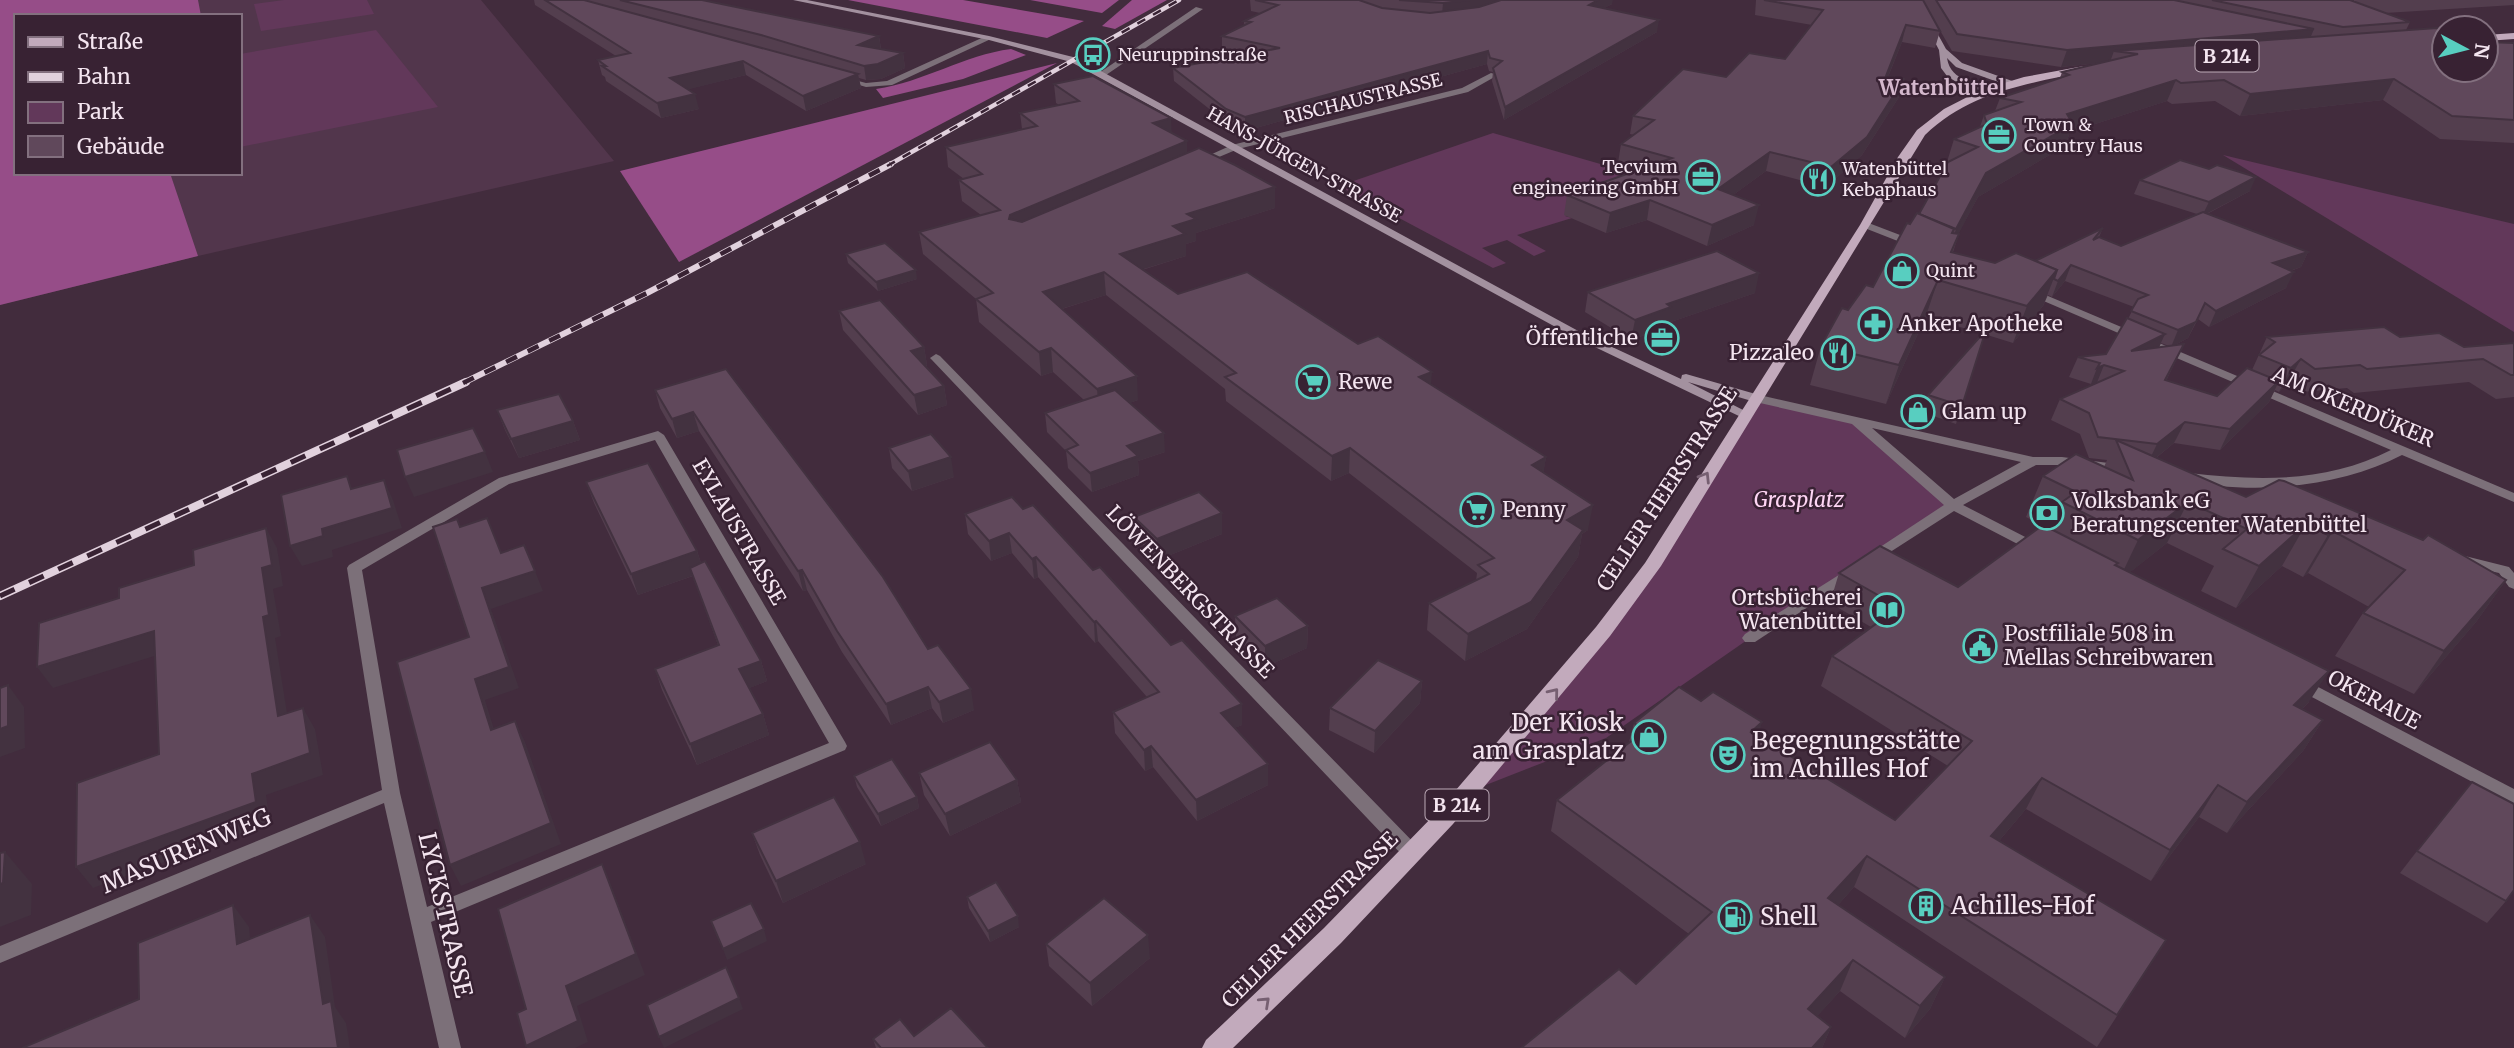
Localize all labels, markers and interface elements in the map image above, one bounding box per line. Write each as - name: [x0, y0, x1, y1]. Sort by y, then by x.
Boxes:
- legend: [14, 14, 242, 175]
- north arrow: [2430, 14, 2500, 84]
- text: Straße: [77, 28, 143, 55]
- bus stop icon: Neuruppinstraße: [1074, 36, 1112, 74]
- road number: B 214: [2196, 40, 2258, 72]
- text: N: [2469, 42, 2495, 60]
- place label: Neuruppinstraße: [1118, 43, 1266, 66]
- text: Bahn: [77, 63, 131, 90]
- street label: RISCHAUSTRASSE: [1282, 68, 1445, 129]
- district label: Watenbüttel: [1878, 74, 2005, 101]
- text: Park: [77, 98, 124, 125]
- street label: HANS-JÜRGEN-STRASSE: [1203, 101, 1406, 228]
- place label: Town & Country Haus: [2024, 113, 2143, 157]
- office icon: Town & Country Haus: [1980, 116, 2018, 154]
- text: Gebäude: [77, 133, 164, 160]
- place label: Tecvium engineering GmbH: [1513, 155, 1678, 199]
- place label: Watenbüttel Kebaphaus: [1841, 157, 1948, 201]
- office icon: Tecvium engineering GmbH: [1684, 158, 1722, 196]
- restaurant icon: Watenbüttel Kebaphaus: [1799, 160, 1837, 198]
- shop icon: Quint: [1883, 252, 1921, 290]
- place label: Quint: [1926, 259, 1975, 282]
- pharmacy icon: Anker Apotheke: [1856, 305, 1894, 343]
- place label: Anker Apotheke: [1898, 310, 2063, 337]
- office icon: Öffentliche: [1643, 319, 1681, 357]
- place label: Öffentliche: [1526, 324, 1638, 351]
- restaurant icon: Pizzaleo: [1819, 334, 1857, 372]
- place label: Pizzaleo: [1729, 339, 1814, 366]
- street label: AM OKERDÜKER: [2267, 360, 2439, 453]
- supermarket icon: Rewe: [1294, 363, 1332, 401]
- place label: Rewe: [1338, 368, 1392, 395]
- street label: CELLER HEERSTRASSE: [1590, 381, 1743, 596]
- shop icon: Glam up: [1899, 393, 1937, 431]
- place label: Glam up: [1942, 398, 2027, 425]
- street label: EYLAUSTRASSE: [687, 454, 793, 610]
- one-way arrow: [1697, 472, 1710, 485]
- park label: Grasplatz: [1754, 486, 1844, 513]
- place label: Volksbank eG Beratungscenter Watenbüttel: [2071, 487, 2367, 538]
- supermarket icon: Penny: [1458, 491, 1496, 529]
- bank icon: Volksbank eG Beratungscenter Watenbüttel: [2028, 494, 2066, 532]
- place label: Penny: [1502, 496, 1566, 523]
- street label: LÖWENBERGSTRASSE: [1101, 499, 1280, 684]
- place label: Ortsbücherei Watenbüttel: [1731, 584, 1862, 635]
- library icon: Ortsbücherei Watenbüttel: [1868, 591, 1906, 629]
- place label: Postfiliale 508 in Mellas Schreibwaren: [2004, 620, 2214, 671]
- public building icon: Postfiliale 508 in Mellas Schreibwaren: [1961, 627, 1999, 665]
- street label: OKERAUE: [2323, 664, 2426, 736]
- one-way arrow: [1545, 688, 1558, 700]
- place label: Der Kiosk am Grasplatz: [1473, 707, 1625, 766]
- shop icon: Der Kiosk am Grasplatz: [1630, 718, 1668, 756]
- place label: Begegnungsstätte im Achilles Hof: [1752, 725, 1960, 784]
- theatre icon: Begegnungsstätte im Achilles Hof: [1709, 736, 1747, 774]
- road number: B 214: [1426, 790, 1488, 820]
- street label: MASURENWEG: [96, 801, 276, 900]
- street label: CELLER HEERSTRASSE: [1216, 825, 1404, 1014]
- street label: LYCKSTRASSE: [411, 829, 480, 1001]
- building icon: Achilles-Hof: [1907, 887, 1945, 925]
- place label: Achilles-Hof: [1950, 890, 2095, 921]
- fuel station icon: Shell: [1716, 898, 1754, 936]
- place label: Shell: [1760, 901, 1817, 932]
- one-way arrow: [1257, 998, 1270, 1010]

